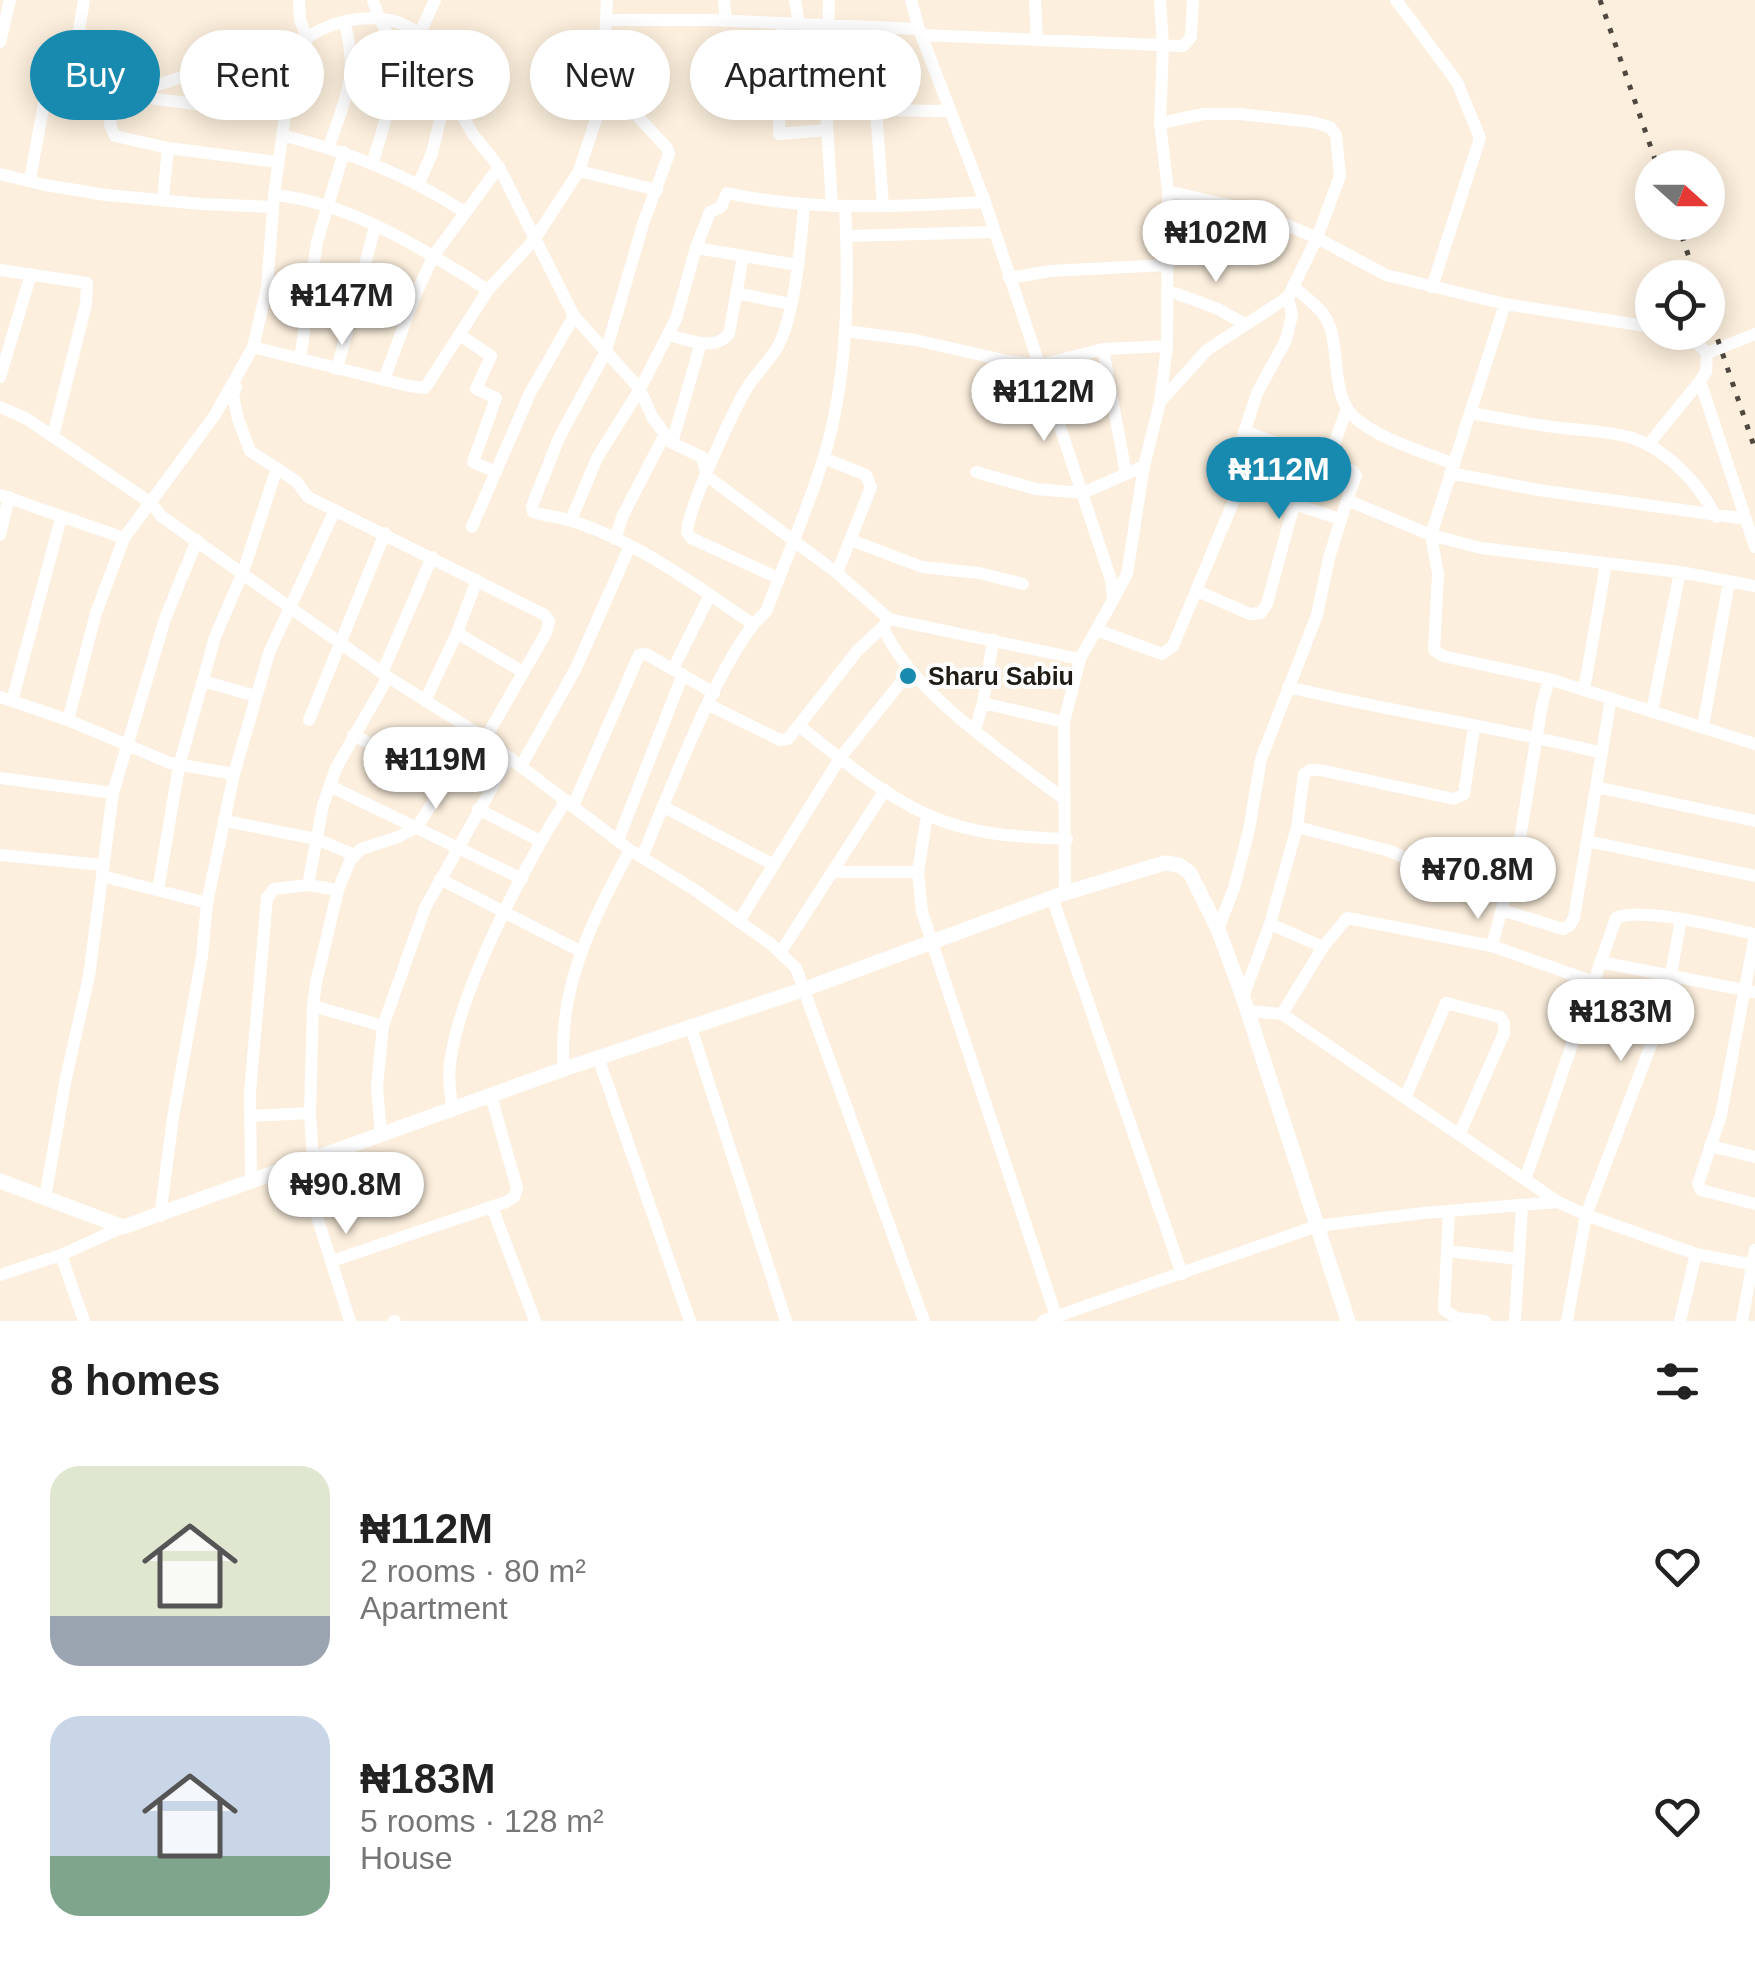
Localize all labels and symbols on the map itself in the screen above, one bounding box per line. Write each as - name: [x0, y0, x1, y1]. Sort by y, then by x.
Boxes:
- north arrow: [1635, 150, 1725, 240]
- pin: ₦102M: [1146, 200, 1286, 285]
- pin: ₦147M: [272, 263, 412, 348]
- pin: ₦112M: [974, 359, 1114, 444]
- pin: ₦112M: [1209, 437, 1349, 522]
- place label: Sharu Sabiu: [928, 662, 1074, 690]
- marker: Sharu Sabiu: [897, 665, 919, 687]
- pin: ₦119M: [366, 727, 506, 812]
- pin: ₦70.8M: [1397, 837, 1559, 922]
- pin: ₦183M: [1551, 979, 1691, 1064]
- pin: ₦90.8M: [265, 1152, 427, 1237]

